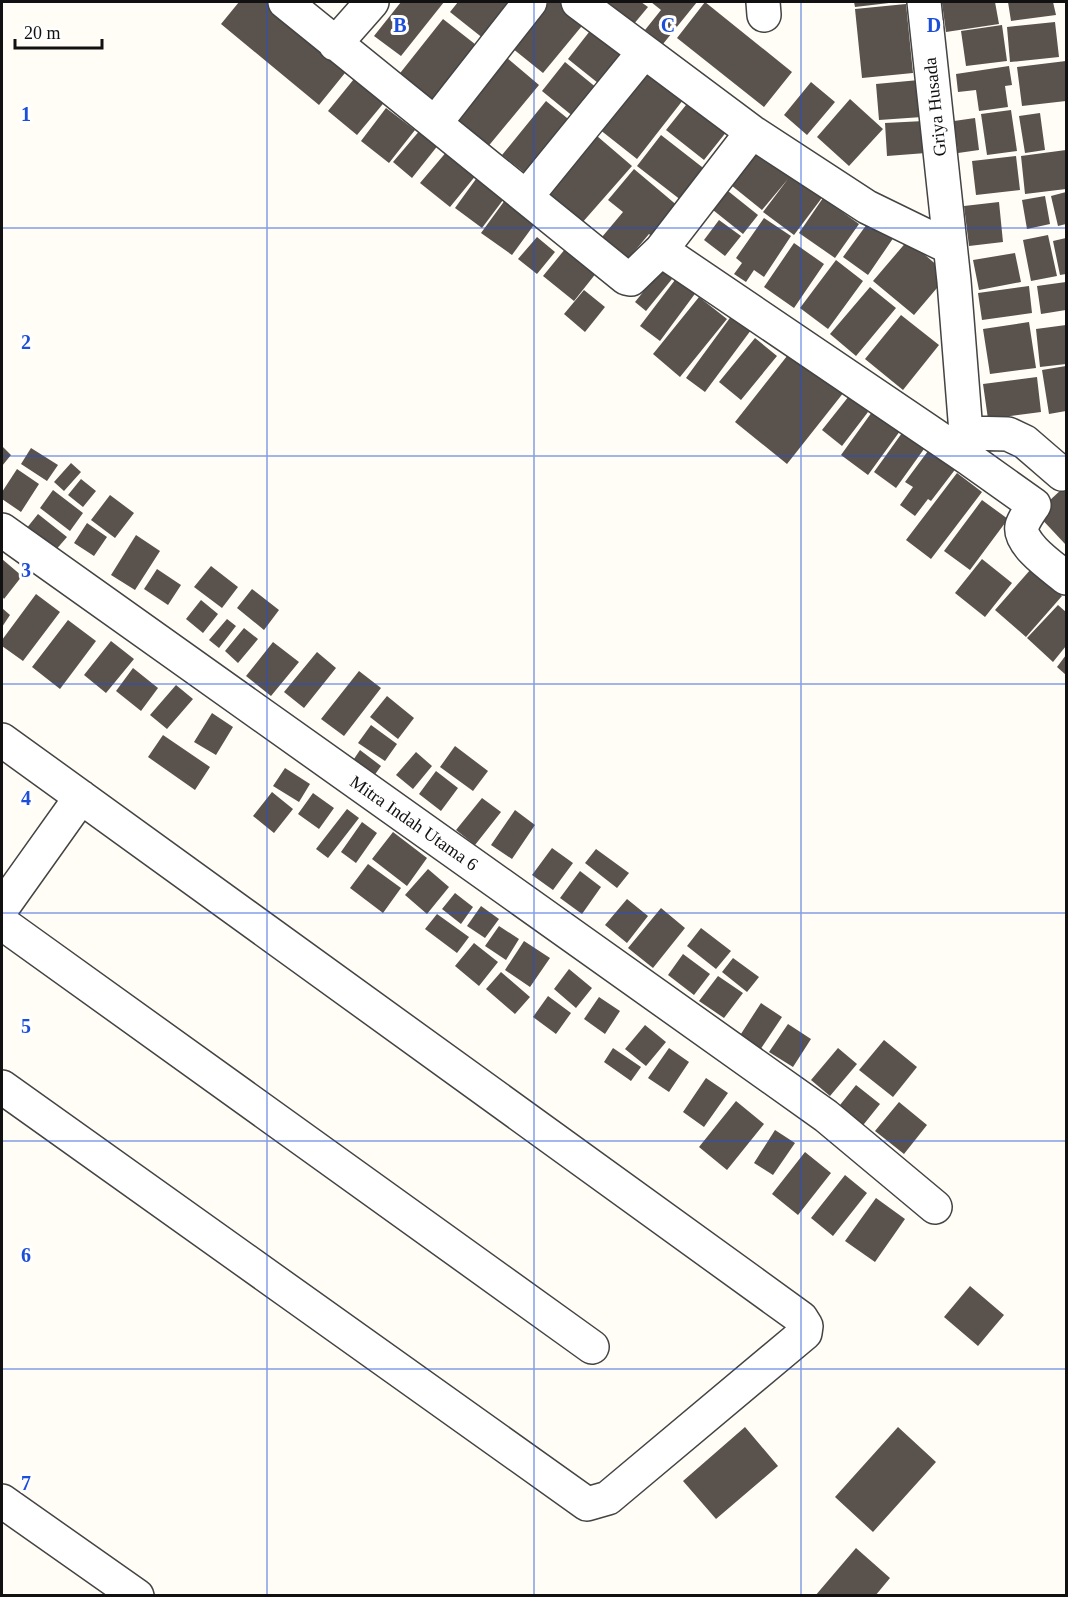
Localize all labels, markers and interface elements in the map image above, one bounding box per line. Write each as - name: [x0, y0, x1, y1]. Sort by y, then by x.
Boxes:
- scale bar: [15, 12, 102, 50]
- text: B: [393, 14, 407, 36]
- text: C: [661, 14, 675, 36]
- text: D: [927, 14, 941, 36]
- text: 20 m: [24, 23, 61, 43]
- street label: Griya Husada: [920, 56, 950, 158]
- text: 1: [21, 103, 31, 125]
- text: 2: [21, 331, 31, 353]
- text: 3: [21, 559, 31, 581]
- street label: Mitra Indah Utama 6: [346, 771, 482, 875]
- text: 4: [21, 787, 31, 809]
- text: 5: [21, 1015, 31, 1037]
- text: 6: [21, 1244, 31, 1266]
- text: 7: [21, 1472, 31, 1494]

